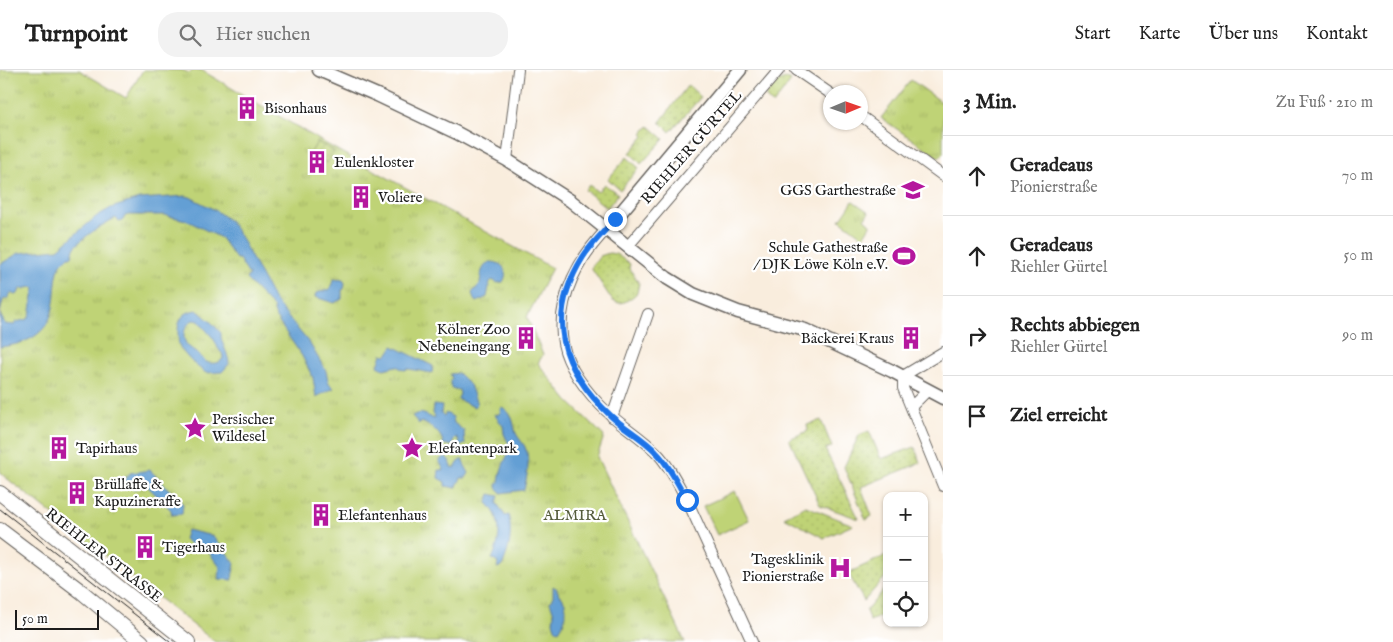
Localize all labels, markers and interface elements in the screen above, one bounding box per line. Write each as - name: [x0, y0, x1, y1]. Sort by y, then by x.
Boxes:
- search box: [158, 12, 508, 57]
- text: Turnpoint: [25, 19, 128, 50]
- icon: search: [176, 21, 204, 49]
- text: Hier suchen: [216, 23, 310, 47]
- text: Start: [1075, 23, 1111, 46]
- text: Karte: [1139, 23, 1181, 46]
- text: Über uns: [1209, 23, 1278, 46]
- text: Kontakt: [1306, 23, 1368, 46]
- north arrow: [823, 85, 868, 130]
- street label: RIEHLER GÜRTEL: [637, 86, 746, 208]
- text: 3 Min.: [963, 89, 1016, 116]
- text: Zu Fuß · 210 m: [1276, 93, 1373, 113]
- building icon: Bisonhaus: [234, 95, 260, 121]
- place label: Bisonhaus: [264, 99, 327, 118]
- building icon: Eulenkloster: [304, 149, 330, 175]
- place label: Eulenkloster: [334, 153, 415, 172]
- text: Geradeaus: [1010, 154, 1093, 178]
- icon: ahead: [963, 162, 991, 190]
- text: 70 m: [1342, 166, 1373, 186]
- school or university icon: GGS Garthestraße: [900, 177, 926, 203]
- text: Pionierstraße: [1010, 178, 1097, 198]
- place label: GGS Garthestraße: [780, 181, 896, 200]
- building icon: Voliere: [348, 184, 374, 210]
- place label: Voliere: [377, 188, 422, 207]
- route end: [604, 208, 627, 231]
- text: Geradeaus: [1010, 234, 1093, 258]
- place label: Schule Gathestraße / DJK Löwe Köln e.V.: [753, 238, 888, 274]
- icon: ahead: [963, 242, 991, 270]
- sports icon: Schule Gathestraße / DJK Löwe Köln e.V.: [891, 243, 917, 269]
- text: 50 m: [1344, 246, 1373, 266]
- text: Riehler Gürtel: [1010, 258, 1107, 278]
- text: Rechts abbiegen: [1010, 314, 1140, 338]
- place label: Kölner Zoo Nebeneingang: [418, 320, 511, 356]
- icon: right: [963, 322, 991, 350]
- building icon: Kölner Zoo Nebeneingang: [513, 325, 539, 351]
- building icon: Bäckerei Kraus: [898, 325, 924, 351]
- text: 90 m: [1342, 326, 1373, 346]
- place label: Bäckerei Kraus: [801, 329, 894, 348]
- text: Riehler Gürtel: [1010, 338, 1107, 358]
- icon: arrive: [963, 402, 991, 430]
- text: Ziel erreicht: [1010, 404, 1108, 428]
- place label: Persischer Wildesel: [212, 410, 275, 446]
- place icon: Persischer Wildesel: [182, 415, 208, 441]
- building icon: Tapirhaus: [46, 435, 72, 461]
- place icon: Elefantenpark: [399, 435, 425, 461]
- place label: Tapirhaus: [76, 439, 137, 458]
- place label: Elefantenpark: [428, 439, 518, 458]
- place label: Brüllaffe & Kapuzineraffe: [94, 475, 181, 511]
- building icon: Brüllaffe & Kapuzineraffe: [64, 480, 90, 506]
- route start: [676, 489, 699, 512]
- map controls: [883, 492, 928, 627]
- button: +: [883, 492, 928, 537]
- building icon: Elefantenhaus: [308, 502, 334, 528]
- street label: RIEHLER STRASSE: [42, 504, 166, 607]
- place label: Elefantenhaus: [338, 506, 427, 525]
- park label: ALMIRA: [543, 506, 607, 525]
- building icon: Tigerhaus: [132, 534, 158, 560]
- button: −: [883, 537, 928, 582]
- place label: Tigerhaus: [162, 538, 225, 557]
- place label: Tagesklinik Pionierstraße: [742, 550, 825, 586]
- hospital icon: Tagesklinik Pionierstraße: [827, 555, 853, 581]
- button: locate: [883, 582, 928, 627]
- scale bar: [15, 607, 99, 630]
- text: 50 m: [22, 610, 48, 628]

